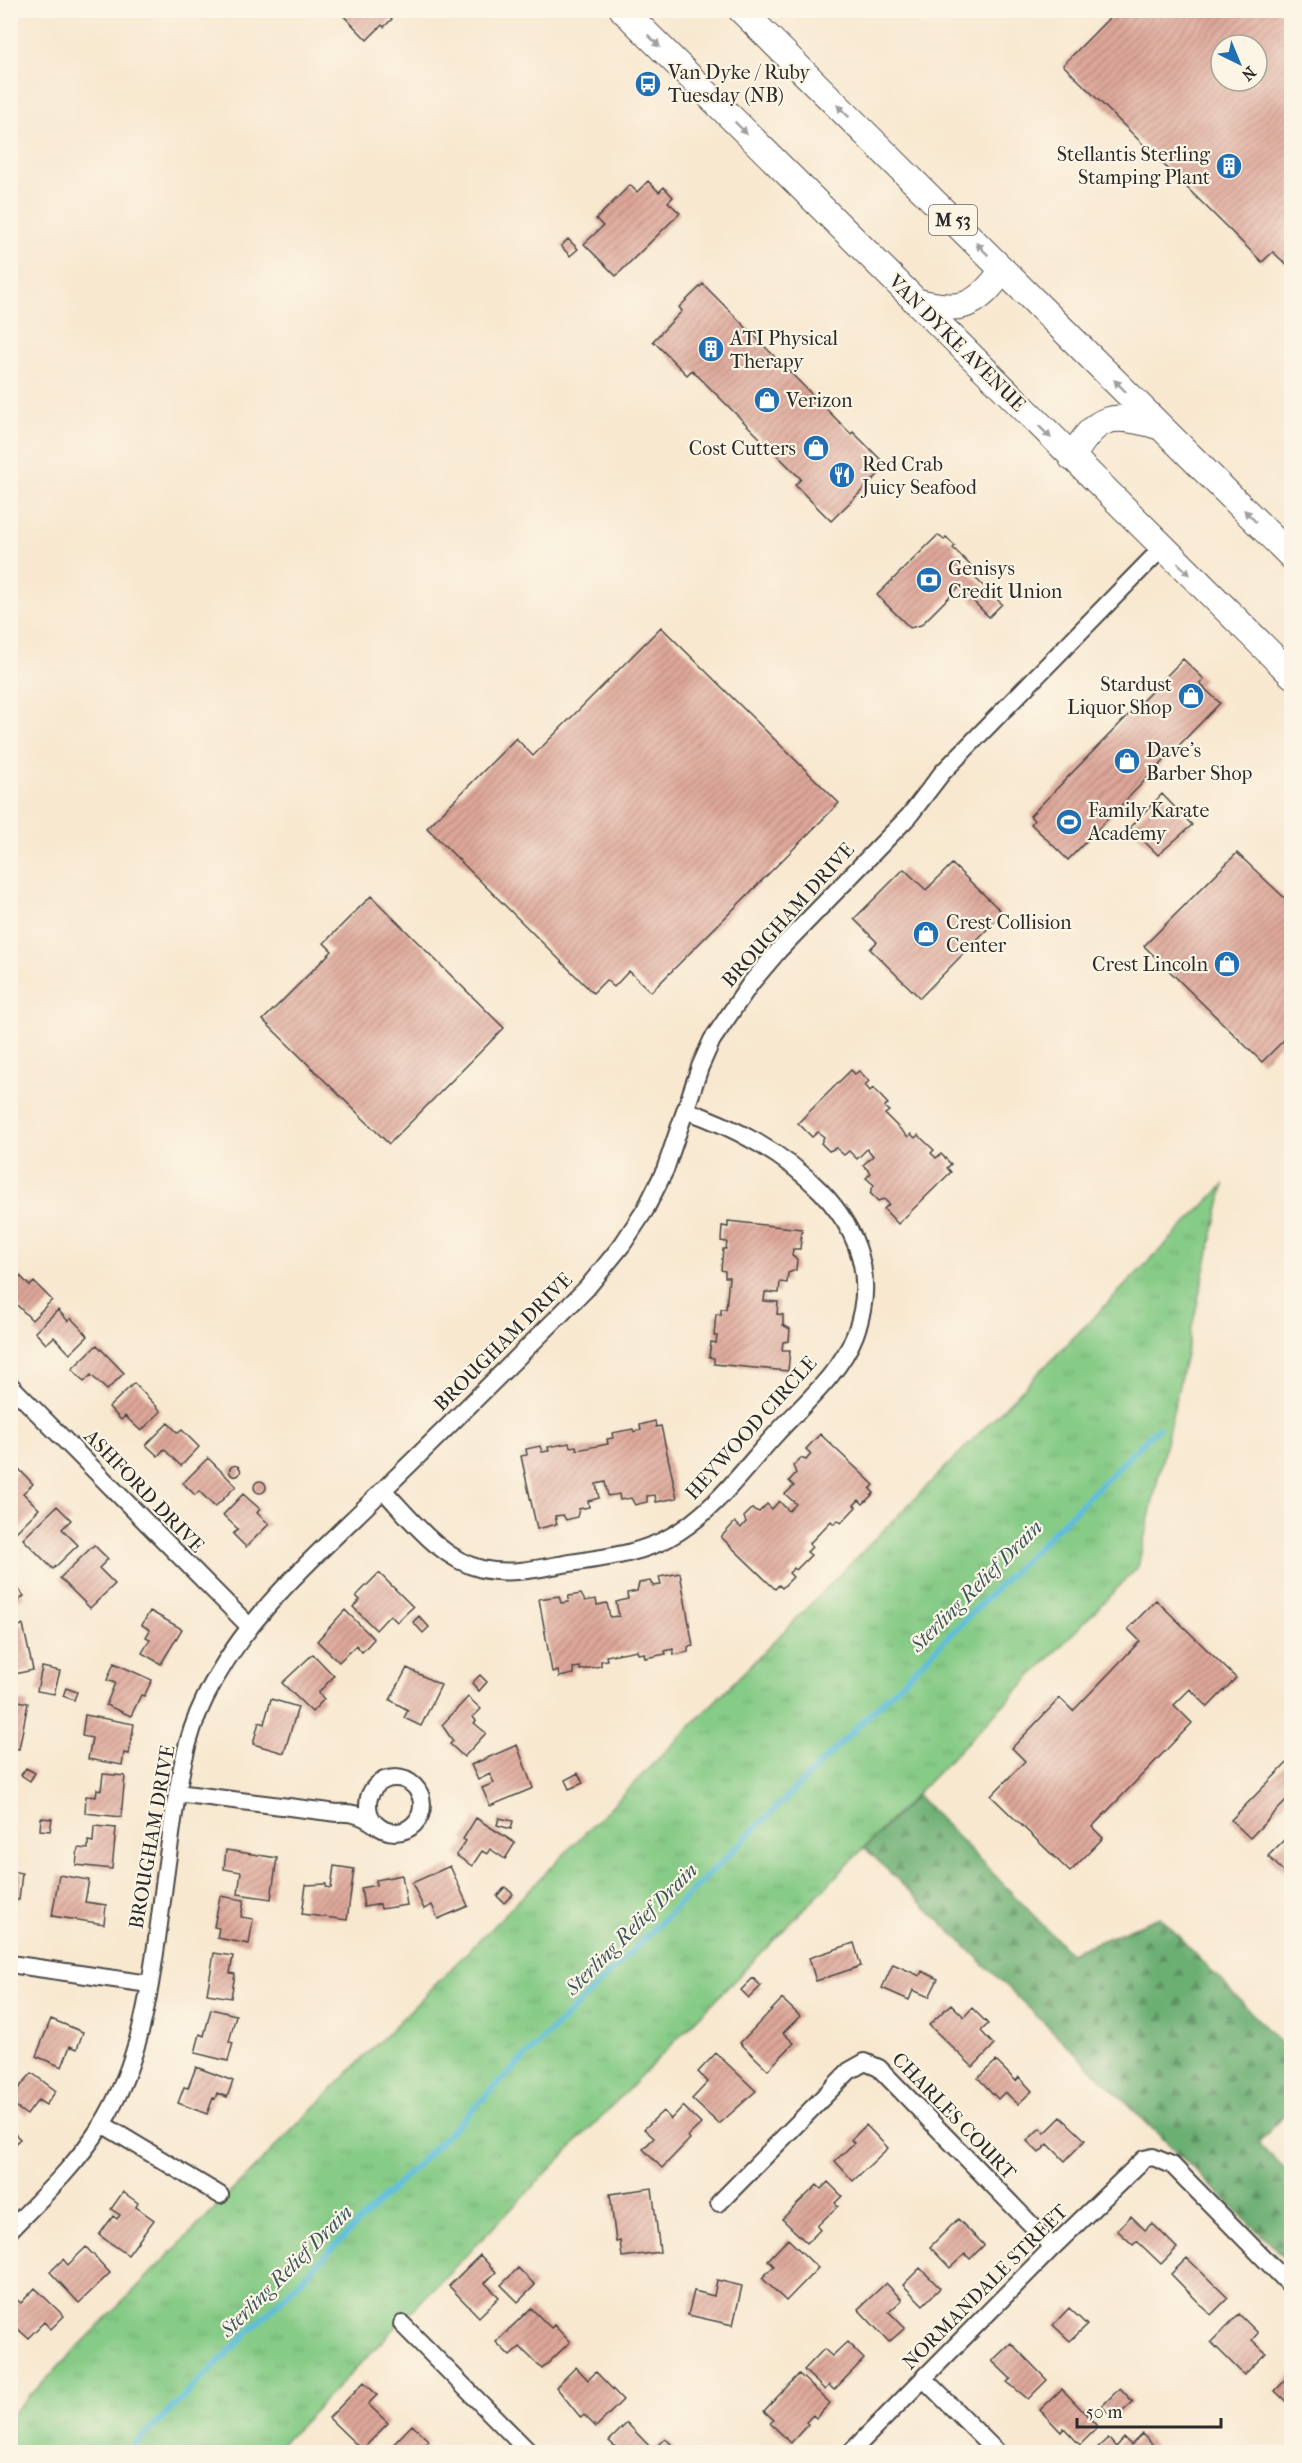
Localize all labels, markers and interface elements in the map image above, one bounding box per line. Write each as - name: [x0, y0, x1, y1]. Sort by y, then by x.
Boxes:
- north arrow: [1209, 33, 1269, 93]
- one-way arrow: [646, 34, 660, 48]
- place label: Van Dyke / Ruby Tuesday (NB): [667, 61, 811, 107]
- text: N: [1237, 63, 1260, 85]
- bus stop icon: Van Dyke / Ruby Tuesday (NB): [633, 69, 663, 99]
- one-way arrow: [837, 105, 851, 119]
- one-way arrow: [733, 121, 748, 135]
- place label: Stellantis Sterling Stamping Plant: [1057, 143, 1210, 189]
- building icon: Stellantis Sterling Stamping Plant: [1214, 151, 1244, 181]
- road number: M 53: [929, 205, 977, 235]
- one-way arrow: [975, 242, 989, 256]
- street label: VAN DYKE AVENUE: [883, 269, 1030, 416]
- place label: ATI Physical Therapy: [729, 327, 838, 373]
- building icon: ATI Physical Therapy: [696, 334, 726, 364]
- one-way arrow: [1113, 379, 1127, 394]
- shop icon: Verizon: [752, 385, 782, 415]
- place label: Verizon: [785, 389, 853, 412]
- one-way arrow: [1038, 424, 1052, 438]
- shop icon: Cost Cutters: [801, 433, 831, 463]
- place label: Cost Cutters: [689, 437, 796, 460]
- place label: Red Crab Juicy Seafood: [860, 453, 978, 499]
- restaurant icon: Red Crab Juicy Seafood: [827, 460, 857, 490]
- one-way arrow: [1244, 509, 1258, 523]
- place label: Genisys Credit Union: [948, 557, 1063, 603]
- one-way arrow: [1176, 561, 1190, 575]
- bank icon: Genisys Credit Union: [914, 565, 944, 595]
- place label: Stardust Liquor Shop: [1067, 673, 1172, 719]
- shop icon: Stardust Liquor Shop: [1176, 681, 1206, 711]
- place label: Dave's Barber Shop: [1146, 739, 1253, 785]
- shop icon: Dave's Barber Shop: [1112, 746, 1142, 776]
- place label: Family Karate Academy: [1087, 799, 1209, 845]
- sports icon: Family Karate Academy: [1054, 807, 1084, 837]
- street label: BROUGHAM DRIVE: [717, 838, 859, 992]
- place label: Crest Collision Center: [946, 911, 1072, 957]
- shop icon: Crest Collision Center: [911, 919, 941, 949]
- shop icon: Crest Lincoln: [1212, 949, 1242, 979]
- place label: Crest Lincoln: [1092, 953, 1208, 976]
- street label: BROUGHAM DRIVE: [429, 1268, 577, 1416]
- street label: HEYWOOD CIRCLE: [681, 1352, 821, 1504]
- street label: ASHFORD DRIVE: [79, 1424, 209, 1557]
- water label: Sterling Relief Drain: [904, 1515, 1047, 1658]
- street label: BROUGHAM DRIVE: [125, 1743, 179, 1931]
- water label: Sterling Relief Drain: [559, 1858, 702, 2001]
- street label: CHARLES COURT: [888, 2048, 1021, 2185]
- street label: NORMANDALE STREET: [898, 2199, 1073, 2374]
- water label: Sterling Relief Drain: [214, 2200, 357, 2343]
- scale bar: [1077, 2391, 1221, 2429]
- text: 50 m: [1086, 2402, 1123, 2423]

